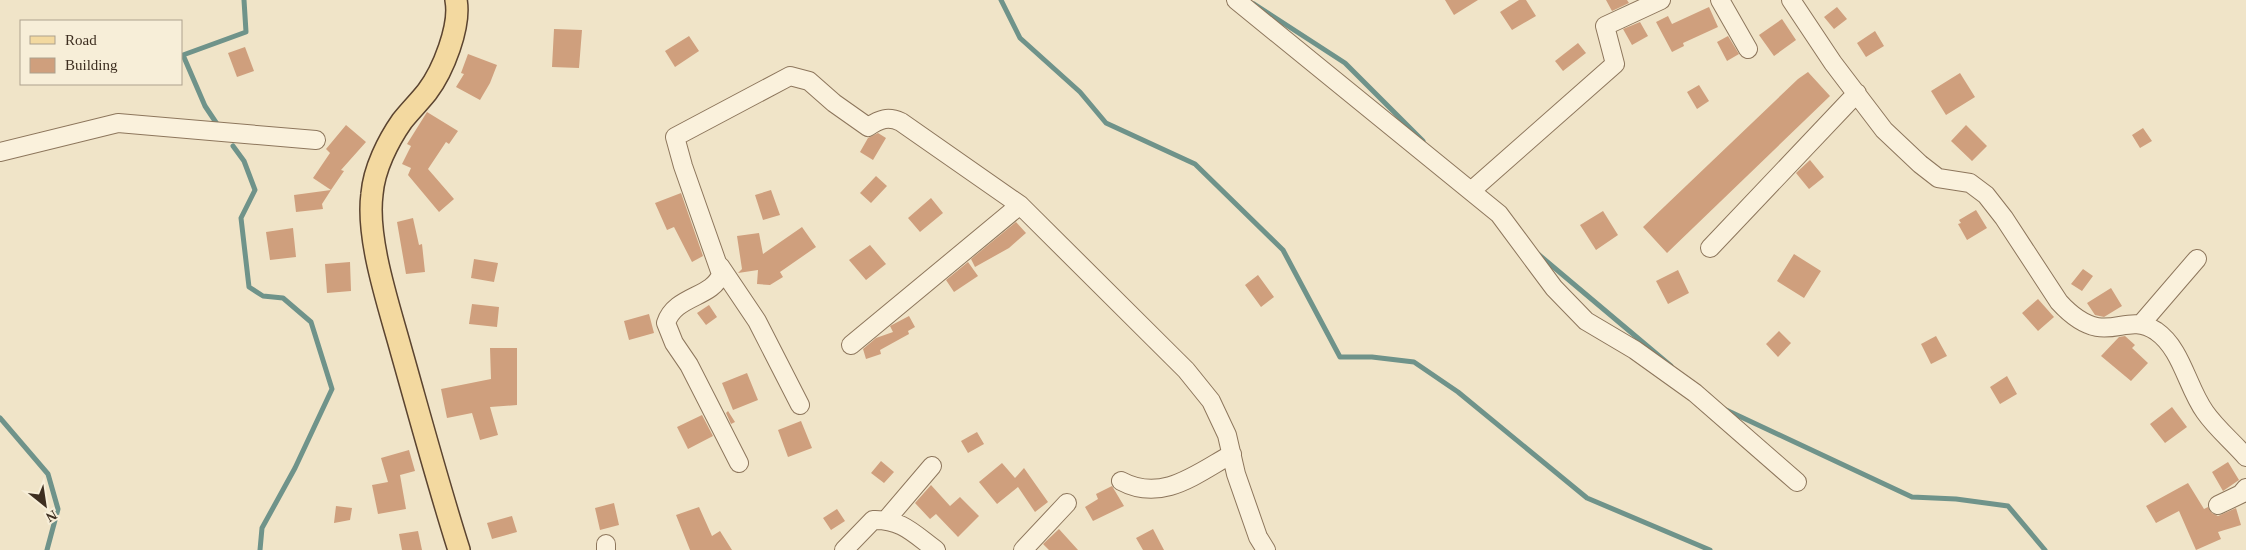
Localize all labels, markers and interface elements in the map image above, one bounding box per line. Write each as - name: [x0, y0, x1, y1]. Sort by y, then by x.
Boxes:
- legend: [20, 20, 182, 85]
- text: Road: [65, 32, 97, 48]
- text: Building: [65, 57, 118, 73]
- north arrow: [20, 480, 70, 530]
- text: N: [43, 507, 59, 525]

